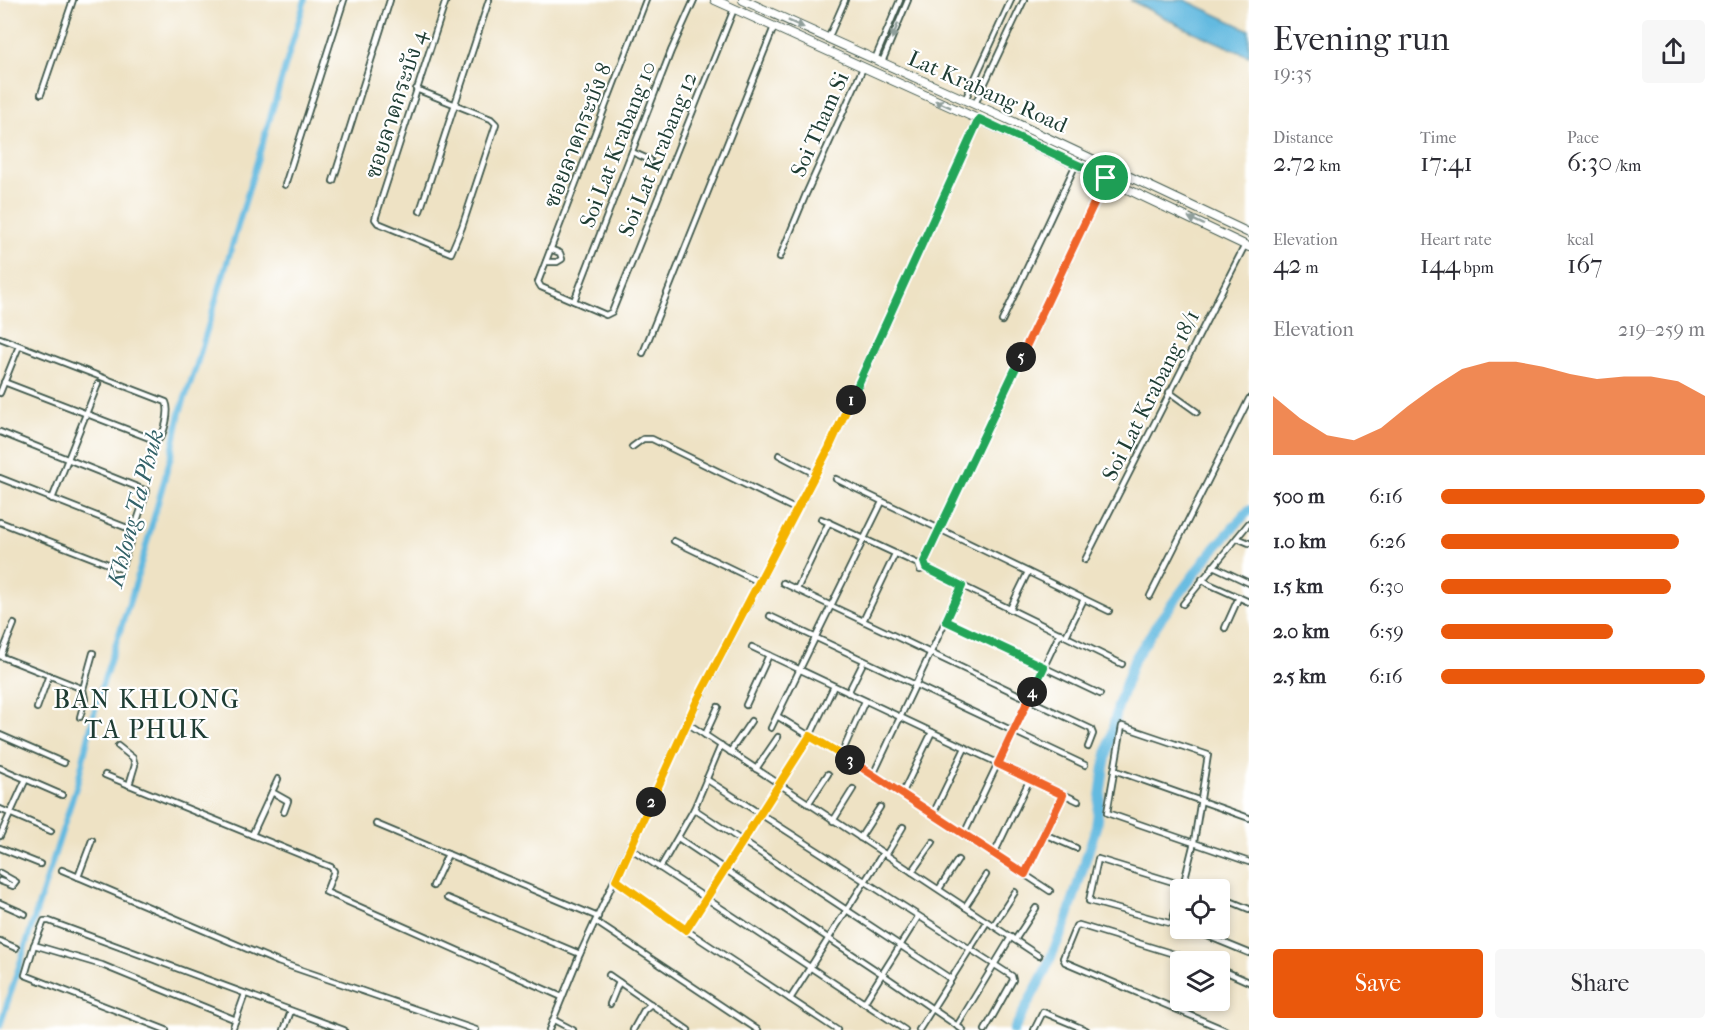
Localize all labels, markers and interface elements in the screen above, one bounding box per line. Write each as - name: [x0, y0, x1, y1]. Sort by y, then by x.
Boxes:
- one-way arrow: [788, 19, 806, 29]
- text: Evening run: [1273, 20, 1450, 59]
- button: share: [1642, 20, 1705, 83]
- one-way arrow: [890, 22, 899, 40]
- street label: ซอยลาดกระบัง 4: [360, 26, 433, 182]
- street label: Lat Krabang Road: [904, 45, 1072, 139]
- street label: Soi Lat Krabang 10: [574, 58, 662, 231]
- street label: ซอยลาดกระบัง 8: [538, 59, 617, 211]
- text: 19:35: [1273, 62, 1312, 85]
- street label: Soi Tham Si: [785, 67, 855, 181]
- street label: Soi Lat Krabang 12: [613, 68, 703, 241]
- one-way arrow: [935, 99, 952, 108]
- text: Distance: [1273, 128, 1333, 147]
- text: Time: [1420, 128, 1456, 147]
- text: Pace: [1567, 128, 1599, 147]
- text: 2.72: [1273, 147, 1316, 178]
- text: 17:41: [1420, 147, 1473, 178]
- text: 6:30: [1567, 147, 1612, 178]
- pin: [1080, 152, 1131, 203]
- text: km: [1316, 156, 1341, 175]
- text: /km: [1612, 156, 1641, 175]
- icon: arrive: [1089, 161, 1122, 194]
- one-way arrow: [1188, 217, 1205, 226]
- text: Elevation: [1273, 230, 1338, 249]
- text: Heart rate: [1420, 230, 1492, 249]
- text: kcal: [1567, 230, 1594, 249]
- text: 42: [1273, 249, 1302, 280]
- text: 144: [1420, 249, 1460, 280]
- text: 167: [1567, 249, 1603, 280]
- text: m: [1302, 258, 1318, 277]
- text: bpm: [1460, 258, 1494, 277]
- street label: Soi Lat Krabang 18/1: [1097, 306, 1205, 485]
- text: Elevation: [1273, 318, 1354, 341]
- text: 219–259 m: [1618, 318, 1705, 341]
- pin: 5: [1006, 342, 1036, 372]
- text: 5: [1018, 347, 1024, 366]
- pin: 1: [836, 385, 866, 415]
- text: 1: [848, 390, 854, 409]
- water label: Khlong Ta Phuk: [100, 426, 169, 592]
- text: 500 m: [1273, 485, 1325, 508]
- text: 6:16: [1369, 485, 1403, 508]
- text: 1.0 km: [1273, 530, 1326, 553]
- text: 6:26: [1369, 530, 1406, 553]
- text: 1.5 km: [1273, 575, 1323, 598]
- text: 6:30: [1369, 575, 1404, 598]
- text: 2.0 km: [1273, 620, 1329, 643]
- text: 6:59: [1369, 620, 1404, 643]
- text: 2.5 km: [1273, 665, 1326, 688]
- text: 6:16: [1369, 665, 1403, 688]
- pin: 4: [1017, 677, 1047, 707]
- text: 4: [1027, 682, 1037, 701]
- district label: BAN KHLONG TA PHUK: [53, 684, 241, 745]
- pin: 3: [835, 745, 865, 775]
- text: 3: [847, 750, 853, 769]
- pin: 2: [636, 787, 666, 817]
- text: 2: [647, 792, 655, 811]
- map controls: [1170, 879, 1230, 1011]
- button: locate: [1170, 879, 1230, 939]
- button: Save: [1273, 949, 1483, 1018]
- button: Share: [1495, 949, 1705, 1018]
- button: layers: [1170, 951, 1230, 1011]

